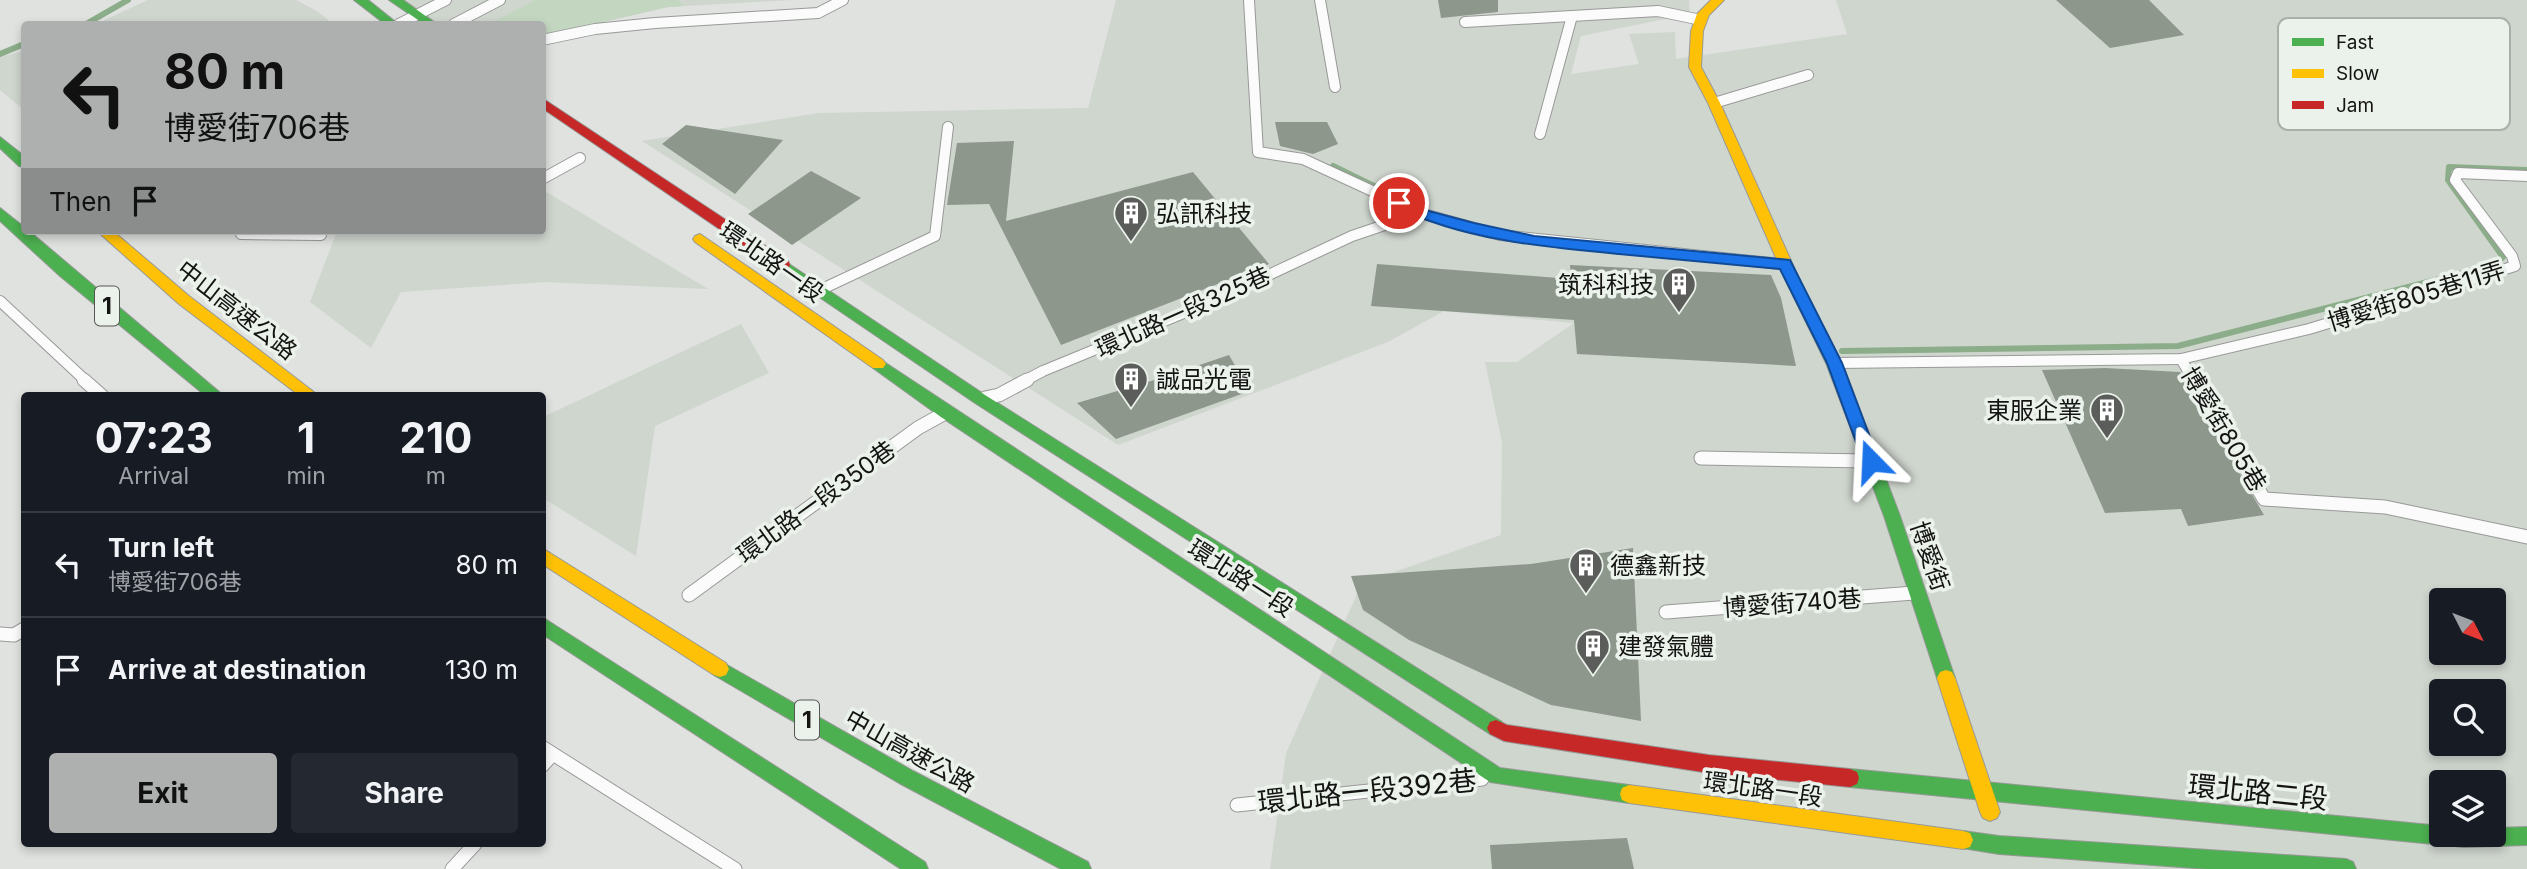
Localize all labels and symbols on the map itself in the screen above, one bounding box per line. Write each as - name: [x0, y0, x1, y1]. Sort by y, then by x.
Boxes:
- legend: [2278, 18, 2510, 130]
- text: Fast: [2336, 31, 2374, 54]
- text: Slow: [2336, 62, 2379, 85]
- text: Jam: [2336, 94, 2374, 117]
- pin: [1369, 173, 1429, 233]
- building icon: 弘訊科技: [1112, 194, 1150, 243]
- place label: 弘訊科技: [1156, 199, 1252, 228]
- street label: 環北路一段: [715, 216, 829, 308]
- street label: 中山高速公路: [171, 254, 303, 366]
- street label: 博愛街805巷11弄: [2324, 255, 2508, 337]
- street label: 環北路一段325巷: [1091, 261, 1275, 363]
- building icon: 筑科科技: [1660, 265, 1698, 314]
- place label: 筑科科技: [1558, 270, 1654, 299]
- road number: 1: [95, 286, 119, 326]
- building icon: 誠品光電: [1112, 360, 1150, 409]
- street label: 博愛街805巷: [2175, 361, 2273, 497]
- place label: 誠品光電: [1156, 365, 1252, 394]
- building icon: 東服企業: [2088, 391, 2126, 440]
- place label: 東服企業: [1986, 396, 2082, 425]
- position arrow: [1834, 424, 1908, 498]
- street label: 環北路一段350巷: [731, 435, 901, 569]
- street label: 博愛街: [1905, 517, 1955, 595]
- street label: 環北路一段: [1183, 533, 1299, 623]
- building icon: 德鑫新技: [1567, 546, 1605, 595]
- place label: 德鑫新技: [1610, 551, 1706, 580]
- street label: 博愛街740巷: [1722, 584, 1862, 622]
- north arrow: [2429, 588, 2506, 665]
- building icon: 建發氣體: [1574, 627, 1612, 676]
- place label: 建發氣體: [1618, 632, 1714, 661]
- road number: 1: [795, 700, 819, 740]
- street label: 中山高速公路: [840, 703, 980, 799]
- street label: 環北路一段392巷: [1256, 763, 1478, 819]
- street label: 環北路一段: [1702, 766, 1824, 812]
- street label: 環北路二段: [2187, 768, 2329, 816]

